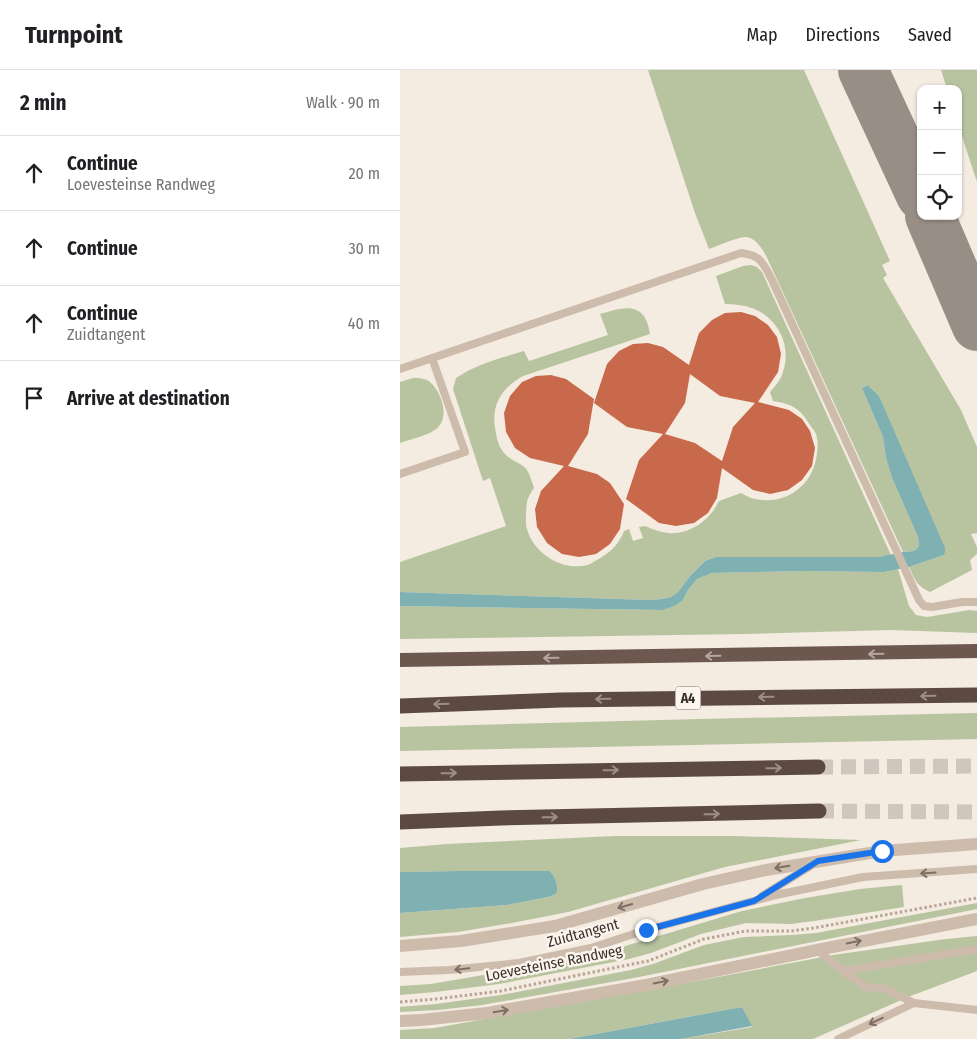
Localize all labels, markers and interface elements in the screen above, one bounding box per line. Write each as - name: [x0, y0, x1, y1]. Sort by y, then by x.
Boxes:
- text: Turnpoint: [25, 21, 123, 49]
- text: Map: [746, 24, 778, 46]
- text: Directions: [806, 24, 880, 46]
- text: Saved: [908, 24, 952, 46]
- map controls: [917, 85, 962, 220]
- button: +: [917, 85, 962, 130]
- text: 2 min: [20, 90, 67, 116]
- text: Walk · 90 m: [306, 93, 380, 112]
- button: −: [917, 130, 962, 175]
- text: Continue: [67, 152, 138, 175]
- icon: ahead: [20, 159, 48, 187]
- text: 20 m: [349, 164, 380, 183]
- text: Loevesteinse Randweg: [67, 175, 215, 194]
- button: locate: [917, 175, 962, 220]
- icon: ahead: [20, 234, 48, 262]
- text: Continue: [67, 237, 138, 260]
- text: 30 m: [348, 239, 380, 258]
- text: Continue: [67, 302, 138, 325]
- icon: ahead: [20, 309, 48, 337]
- text: 40 m: [348, 314, 380, 333]
- text: Zuidtangent: [67, 325, 145, 344]
- icon: arrive: [20, 384, 48, 412]
- text: Arrive at destination: [67, 387, 230, 410]
- one-way arrow: [868, 649, 884, 658]
- one-way arrow: [706, 651, 722, 661]
- one-way arrow: [543, 653, 560, 663]
- road number: A4: [676, 686, 700, 710]
- one-way arrow: [921, 691, 937, 701]
- one-way arrow: [758, 693, 774, 702]
- one-way arrow: [596, 694, 612, 704]
- one-way arrow: [433, 700, 449, 709]
- one-way arrow: [765, 763, 781, 772]
- one-way arrow: [602, 765, 619, 775]
- one-way arrow: [440, 769, 456, 778]
- one-way arrow: [704, 809, 720, 818]
- one-way arrow: [541, 812, 557, 822]
- route start: [871, 840, 894, 863]
- one-way arrow: [775, 862, 791, 872]
- one-way arrow: [921, 868, 937, 877]
- one-way arrow: [617, 902, 633, 912]
- street label: Zuidtangent: [545, 915, 621, 951]
- route end: [635, 919, 658, 942]
- one-way arrow: [846, 937, 862, 947]
- street label: Loevesteinse Randweg: [484, 941, 624, 985]
- one-way arrow: [455, 964, 471, 974]
- one-way arrow: [652, 977, 668, 986]
- one-way arrow: [492, 1005, 508, 1015]
- one-way arrow: [869, 1017, 884, 1027]

